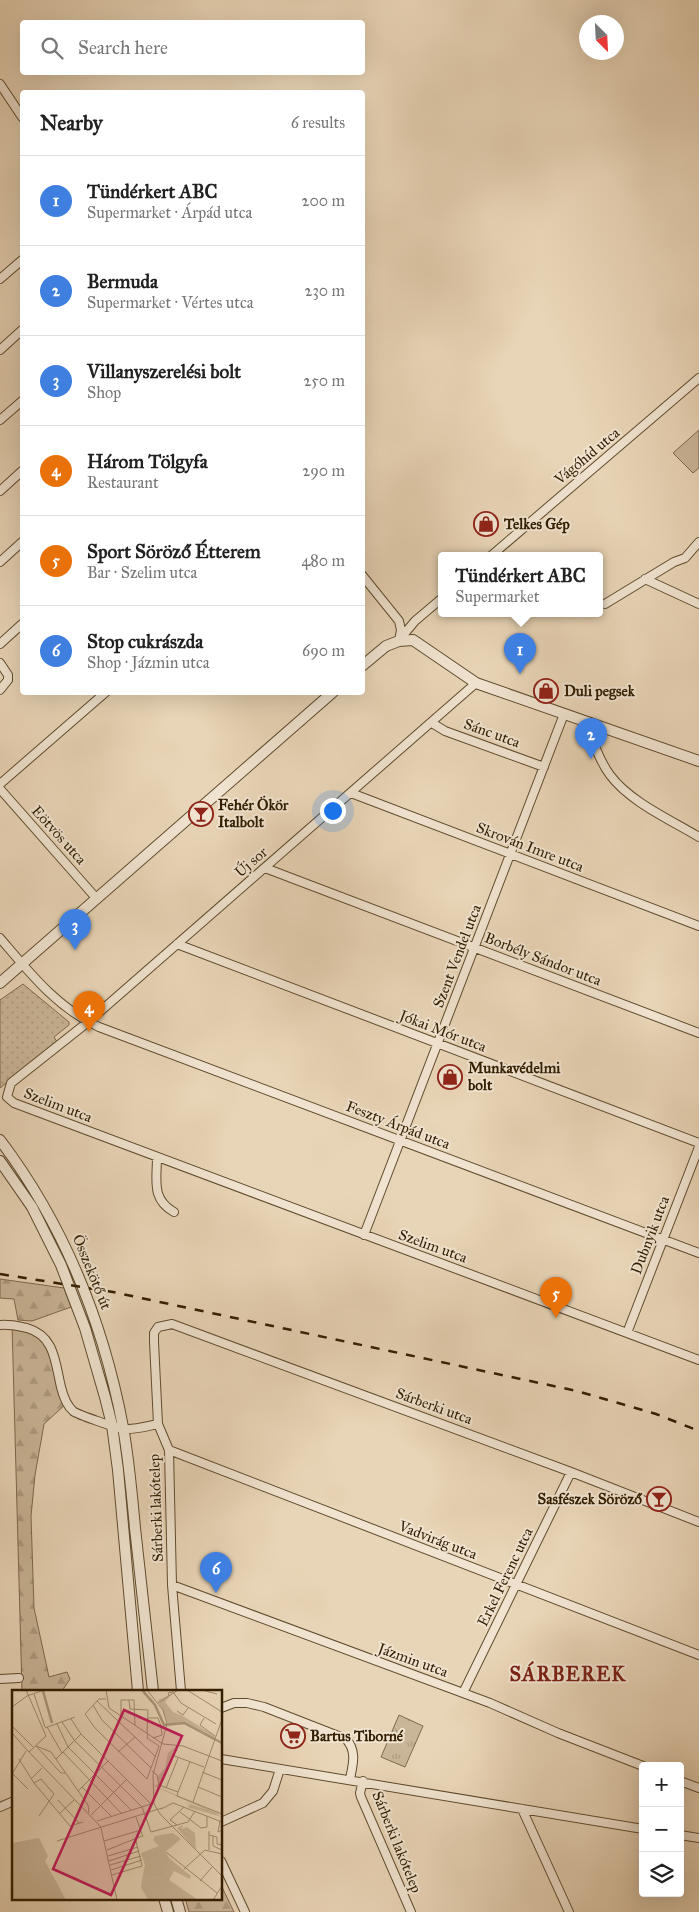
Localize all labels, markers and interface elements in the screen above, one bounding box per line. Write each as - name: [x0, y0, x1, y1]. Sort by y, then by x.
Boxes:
- north arrow: [579, 15, 624, 60]
- search box: [20, 20, 365, 75]
- icon: search: [38, 34, 66, 62]
- text: Search here: [78, 36, 168, 59]
- text: Nearby: [40, 110, 103, 136]
- text: 6 results: [291, 113, 345, 132]
- text: Tündérkert ABC: [87, 180, 218, 203]
- text: 1: [53, 191, 59, 210]
- text: 200 m: [302, 191, 345, 210]
- text: Supermarket · Árpád utca: [87, 203, 252, 222]
- text: Bermuda: [87, 270, 158, 293]
- text: 2: [52, 281, 60, 300]
- text: 230 m: [305, 281, 345, 300]
- text: Supermarket · Vértes utca: [87, 293, 254, 312]
- text: Villanyszerelési bolt: [87, 360, 241, 383]
- text: 3: [53, 371, 59, 390]
- text: 250 m: [304, 371, 345, 390]
- text: Shop: [87, 383, 121, 402]
- street label: Vágóhíd utca: [550, 423, 624, 489]
- text: Három Tölgyfa: [87, 450, 208, 473]
- text: 4: [52, 461, 60, 480]
- text: 290 m: [302, 461, 345, 480]
- text: Restaurant: [87, 473, 159, 492]
- shop icon: Telkes Gép: [473, 511, 499, 537]
- place label: Telkes Gép: [503, 515, 570, 534]
- text: Sport Söröző Étterem: [87, 540, 261, 563]
- text: 5: [52, 551, 60, 570]
- text: 480 m: [301, 551, 345, 570]
- popup: [438, 552, 603, 617]
- text: Bar · Szelim utca: [87, 563, 197, 582]
- text: Tündérkert ABC: [455, 564, 586, 587]
- text: Supermarket: [455, 587, 539, 606]
- text: Stop cukrászda: [87, 630, 203, 653]
- pin: 1: [504, 633, 536, 674]
- text: 6: [52, 641, 60, 660]
- text: 690 m: [302, 641, 345, 660]
- text: Shop · Jázmin utca: [87, 653, 210, 672]
- shop icon: Duli pegsek: [533, 678, 559, 704]
- place label: Duli pegsek: [564, 682, 636, 701]
- street label: Sánc utca: [461, 715, 523, 752]
- pin: 2: [575, 718, 607, 759]
- place label: Fehér Ökör Italbolt: [218, 795, 289, 831]
- your location: [320, 798, 346, 824]
- bar icon: Fehér Ökör Italbolt: [188, 801, 214, 827]
- street label: Eötvös utca: [28, 802, 91, 869]
- street label: Skrován Imre utca: [474, 818, 587, 876]
- street label: Új sor: [230, 842, 271, 881]
- street label: Szent Vendel utca: [429, 901, 485, 1010]
- pin: 3: [59, 909, 91, 950]
- street label: Borbély Sándor utca: [482, 928, 605, 990]
- pin: 4: [73, 991, 105, 1032]
- street label: Jókai Mór utca: [395, 1005, 490, 1057]
- place label: Munkavédelmi bolt: [467, 1059, 561, 1094]
- shop icon: Munkavédelmi bolt: [437, 1064, 463, 1090]
- street label: Szelim utca: [21, 1084, 95, 1127]
- street label: Feszty Árpád utca: [343, 1096, 454, 1153]
- street label: Dubnyik utca: [627, 1193, 673, 1277]
- street label: Szelim utca: [396, 1225, 470, 1267]
- street label: Összekötő út: [69, 1231, 116, 1313]
- pin: 5: [540, 1277, 572, 1318]
- street label: Sárberki utca: [393, 1384, 475, 1428]
- street label: Sárberki lakótelep: [145, 1454, 167, 1562]
- bar icon: Sasfészek Söröző: [646, 1486, 672, 1512]
- place label: Sasfészek Söröző: [538, 1490, 643, 1508]
- street label: Vadvirág utca: [395, 1516, 480, 1563]
- street label: Erkel Ferenc utca: [473, 1524, 537, 1629]
- pin: 6: [200, 1552, 232, 1593]
- street label: Jázmin utca: [373, 1638, 451, 1682]
- district label: SÁRBEREK: [509, 1661, 627, 1686]
- inset map: [12, 1690, 222, 1900]
- supermarket icon: Bartus Tiborné: [280, 1723, 306, 1749]
- place label: Bartus Tiborné: [310, 1727, 404, 1745]
- map controls: [639, 1762, 684, 1897]
- button: +: [639, 1762, 684, 1807]
- street label: Sárberki lakótelep: [368, 1788, 426, 1896]
- button: −: [639, 1807, 684, 1852]
- button: layers: [639, 1852, 684, 1897]

